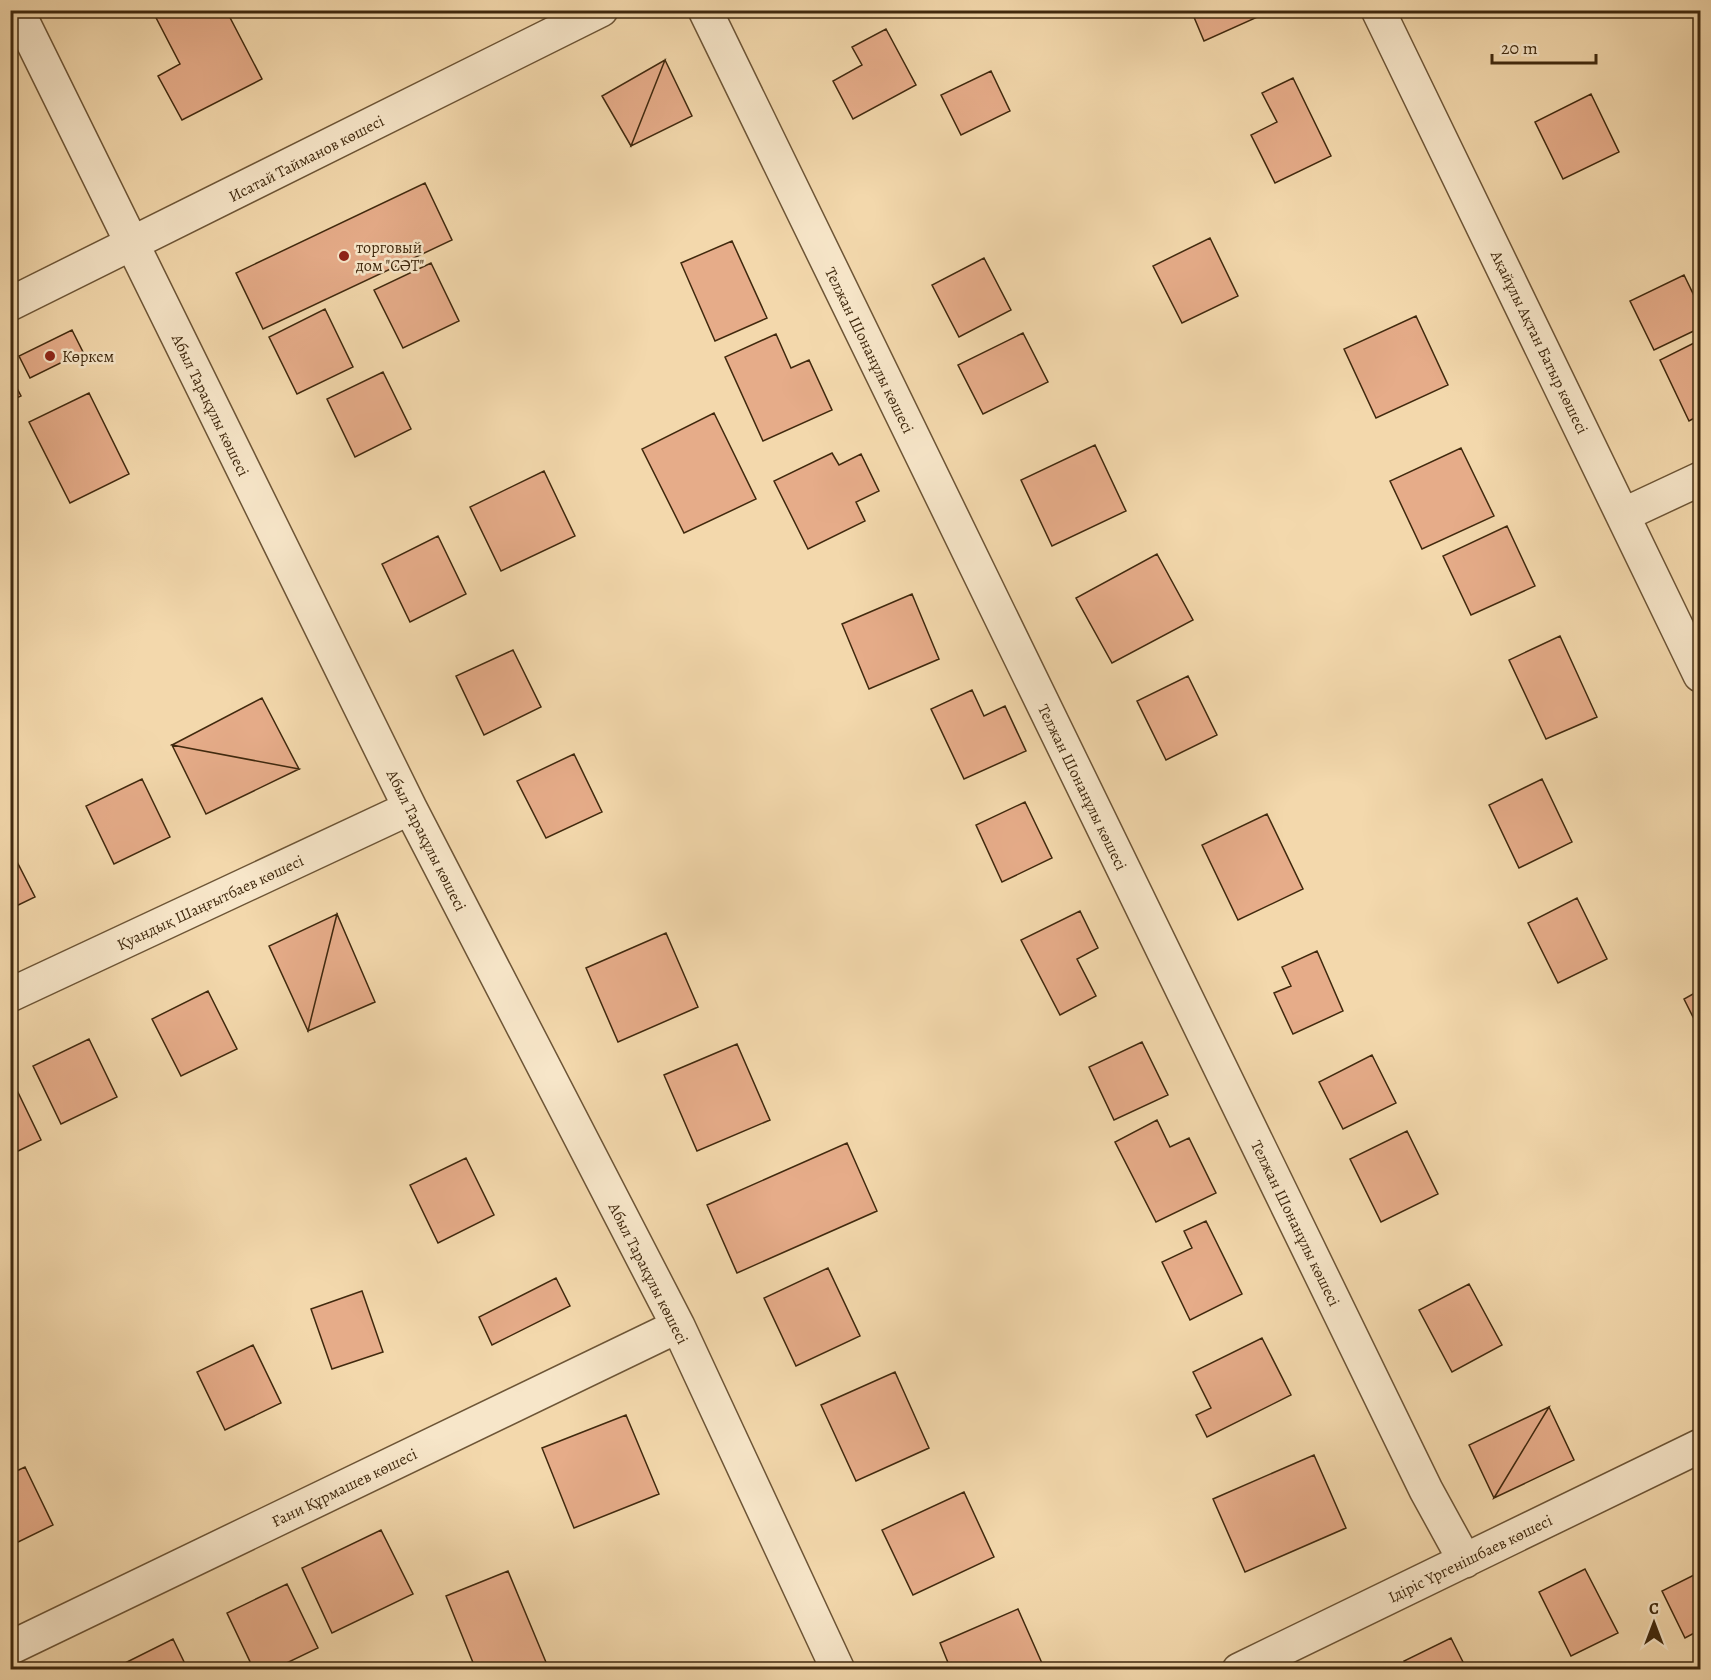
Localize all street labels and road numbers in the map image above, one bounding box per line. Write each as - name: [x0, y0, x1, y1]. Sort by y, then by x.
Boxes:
- street label: Исатай Тайманов көшесі: [225, 110, 388, 208]
- street label: Ақайұлы Ақтан Батыр көшесі: [1485, 246, 1593, 438]
- street label: Телжан Шонанұлы көшесі: [819, 264, 919, 437]
- street label: Абыл Тарақұлы көшесі: [166, 330, 254, 480]
- street label: Телжан Шонанұлы көшесі: [1032, 701, 1132, 874]
- street label: Абыл Тарақұлы көшесі: [380, 765, 471, 915]
- street label: Қуандық Шаңғытбаев көшесі: [114, 850, 307, 956]
- street label: Телжан Шонанұлы көшесі: [1245, 1137, 1345, 1310]
- street label: Абыл Тарақұлы көшесі: [602, 1198, 693, 1348]
- street label: Ғани Құрмашев көшесі: [268, 1443, 421, 1533]
- street label: Ідіріс Үргенішбаев көшесі: [1385, 1510, 1556, 1608]

